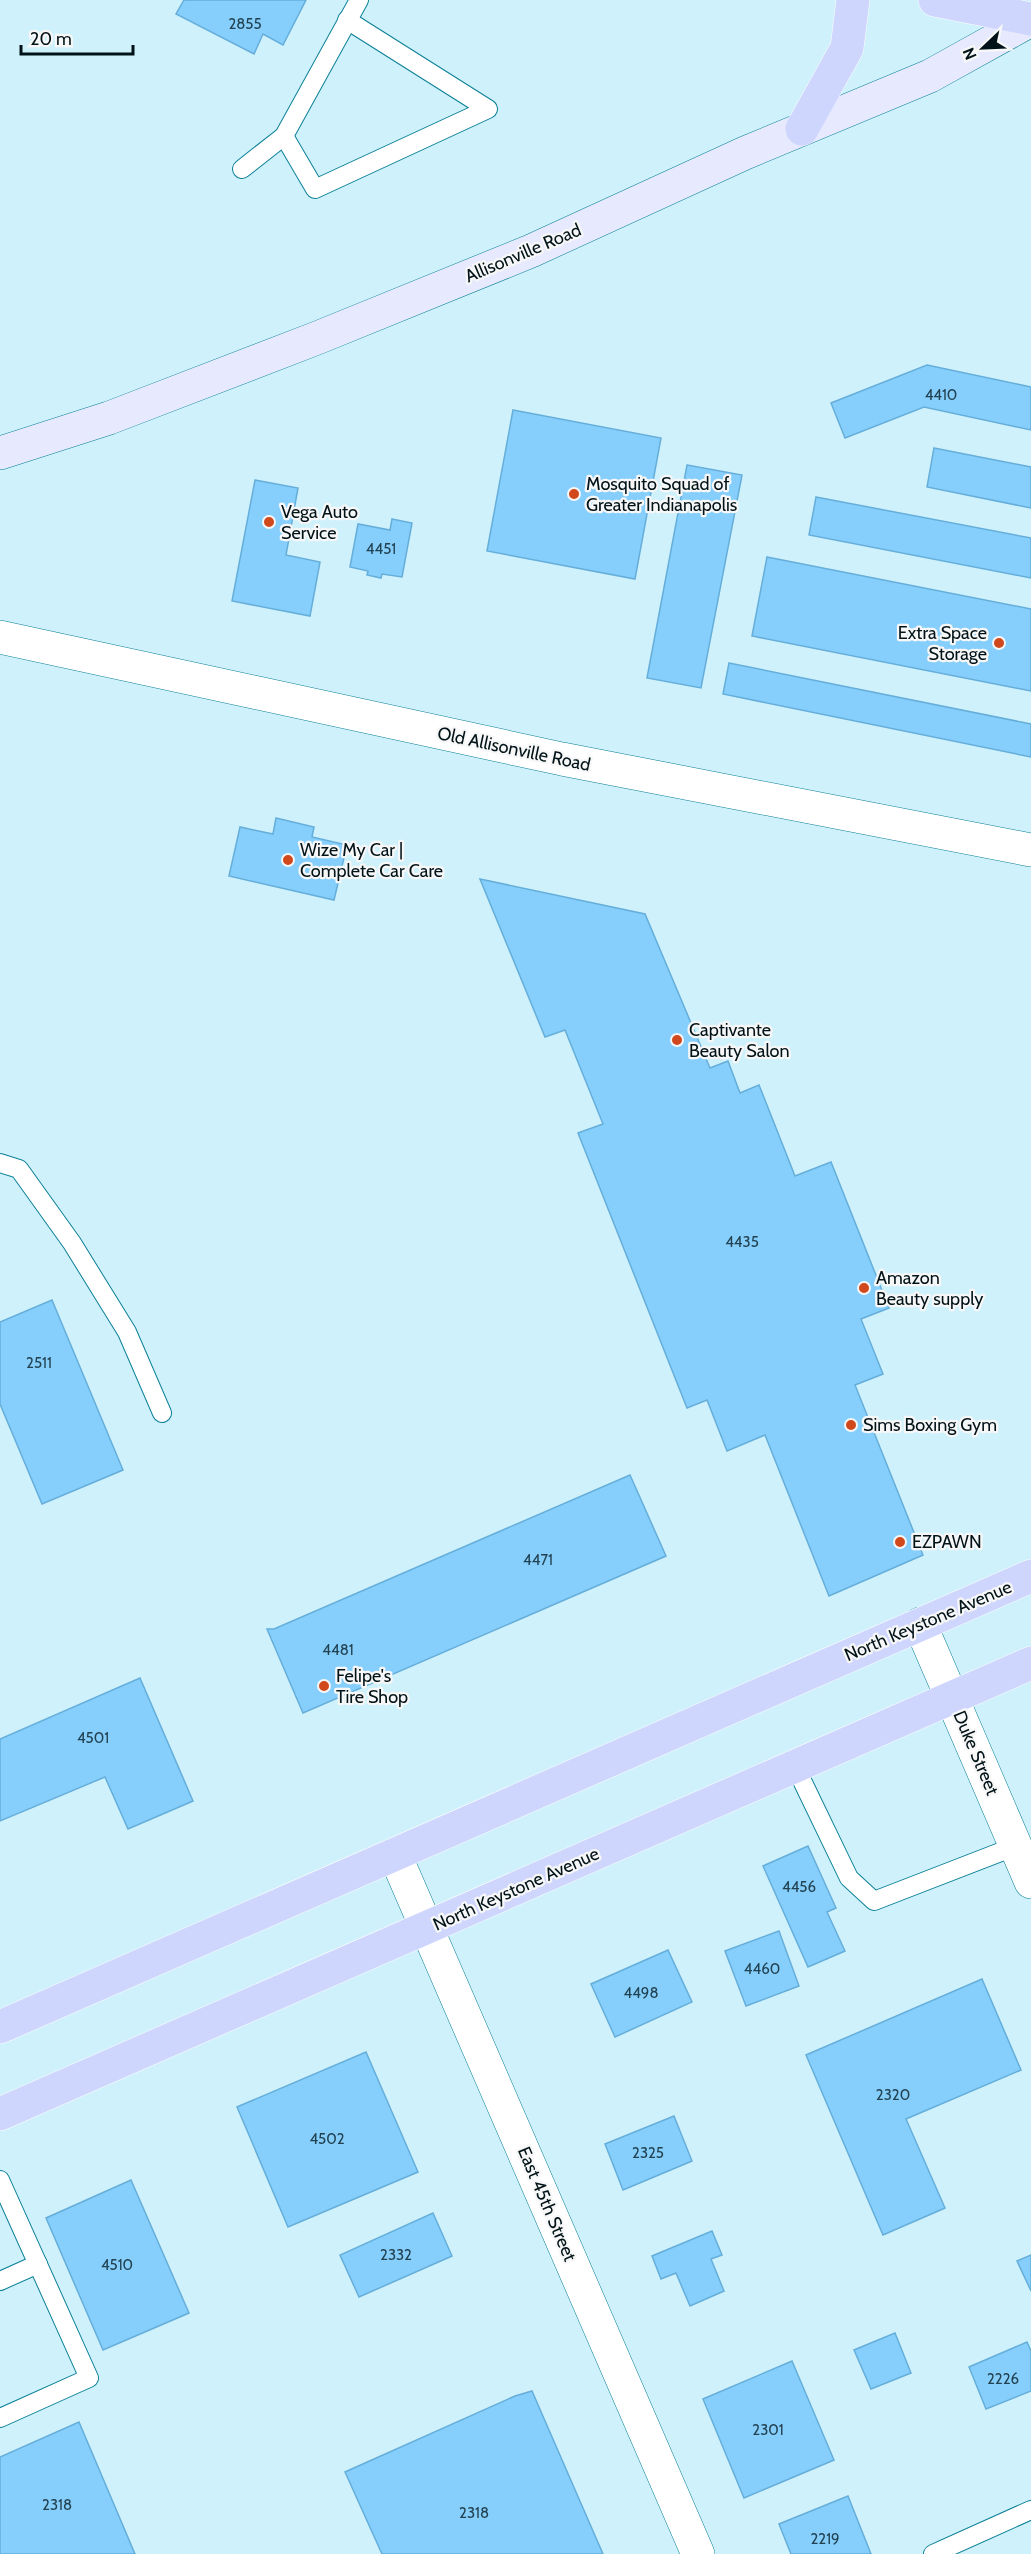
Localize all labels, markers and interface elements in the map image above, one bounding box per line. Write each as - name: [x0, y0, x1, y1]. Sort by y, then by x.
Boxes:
- house number: 2855: [228, 15, 262, 33]
- scale bar: [21, 18, 134, 56]
- north arrow: [953, 18, 1013, 78]
- text: 20 m: [30, 28, 72, 50]
- text: N: [959, 45, 981, 63]
- street label: Allisonville Road: [462, 219, 584, 287]
- house number: 4410: [925, 386, 957, 404]
- place label: Mosquito Squad of Greater Indianapolis: [586, 473, 737, 516]
- marker: Mosquito Squad of Greater Indianapolis: [567, 487, 581, 501]
- place label: Vega Auto Service: [281, 501, 358, 544]
- marker: Vega Auto Service: [262, 515, 276, 529]
- house number: 4451: [366, 540, 396, 558]
- place label: Extra Space Storage: [898, 622, 987, 665]
- marker: Extra Space Storage: [992, 636, 1006, 650]
- street label: Old Allisonville Road: [436, 722, 592, 776]
- place label: Wize My Car | Complete Car Care: [300, 839, 443, 882]
- marker: Wize My Car | Complete Car Care: [281, 853, 295, 867]
- place label: Captivante Beauty Salon: [689, 1019, 790, 1062]
- marker: Captivante Beauty Salon: [670, 1033, 684, 1047]
- house number: 4435: [725, 1233, 759, 1251]
- place label: Amazon Beauty supply: [876, 1267, 983, 1310]
- marker: Amazon Beauty supply: [857, 1281, 871, 1295]
- house number: 2511: [26, 1354, 52, 1372]
- place label: Sims Boxing Gym: [863, 1414, 997, 1436]
- marker: Sims Boxing Gym: [844, 1418, 858, 1432]
- place label: EZPAWN: [912, 1531, 982, 1553]
- marker: EZPAWN: [893, 1535, 907, 1549]
- house number: 4471: [523, 1551, 553, 1569]
- street label: North Keystone Avenue: [841, 1576, 1015, 1666]
- house number: 4481: [322, 1641, 354, 1659]
- place label: Felipe's Tire Shop: [336, 1665, 408, 1708]
- marker: Felipe's Tire Shop: [317, 1679, 331, 1693]
- street label: Duke Street: [948, 1707, 1004, 1799]
- house number: 4501: [77, 1729, 109, 1747]
- street label: North Keystone Avenue: [430, 1842, 602, 1936]
- house number: 4456: [782, 1878, 816, 1896]
- house number: 4460: [744, 1960, 780, 1978]
- house number: 4498: [624, 1984, 658, 2002]
- house number: 2320: [876, 2086, 910, 2104]
- house number: 4502: [309, 2130, 345, 2148]
- street label: East 45th Street: [513, 2143, 581, 2265]
- house number: 2325: [632, 2144, 664, 2162]
- house number: 2332: [380, 2246, 412, 2264]
- house number: 4510: [101, 2256, 133, 2274]
- house number: 2226: [987, 2370, 1019, 2388]
- house number: 2301: [752, 2421, 784, 2439]
- house number: 2318: [42, 2496, 72, 2514]
- house number: 2318: [459, 2504, 489, 2522]
- house number: 2219: [810, 2530, 840, 2548]

